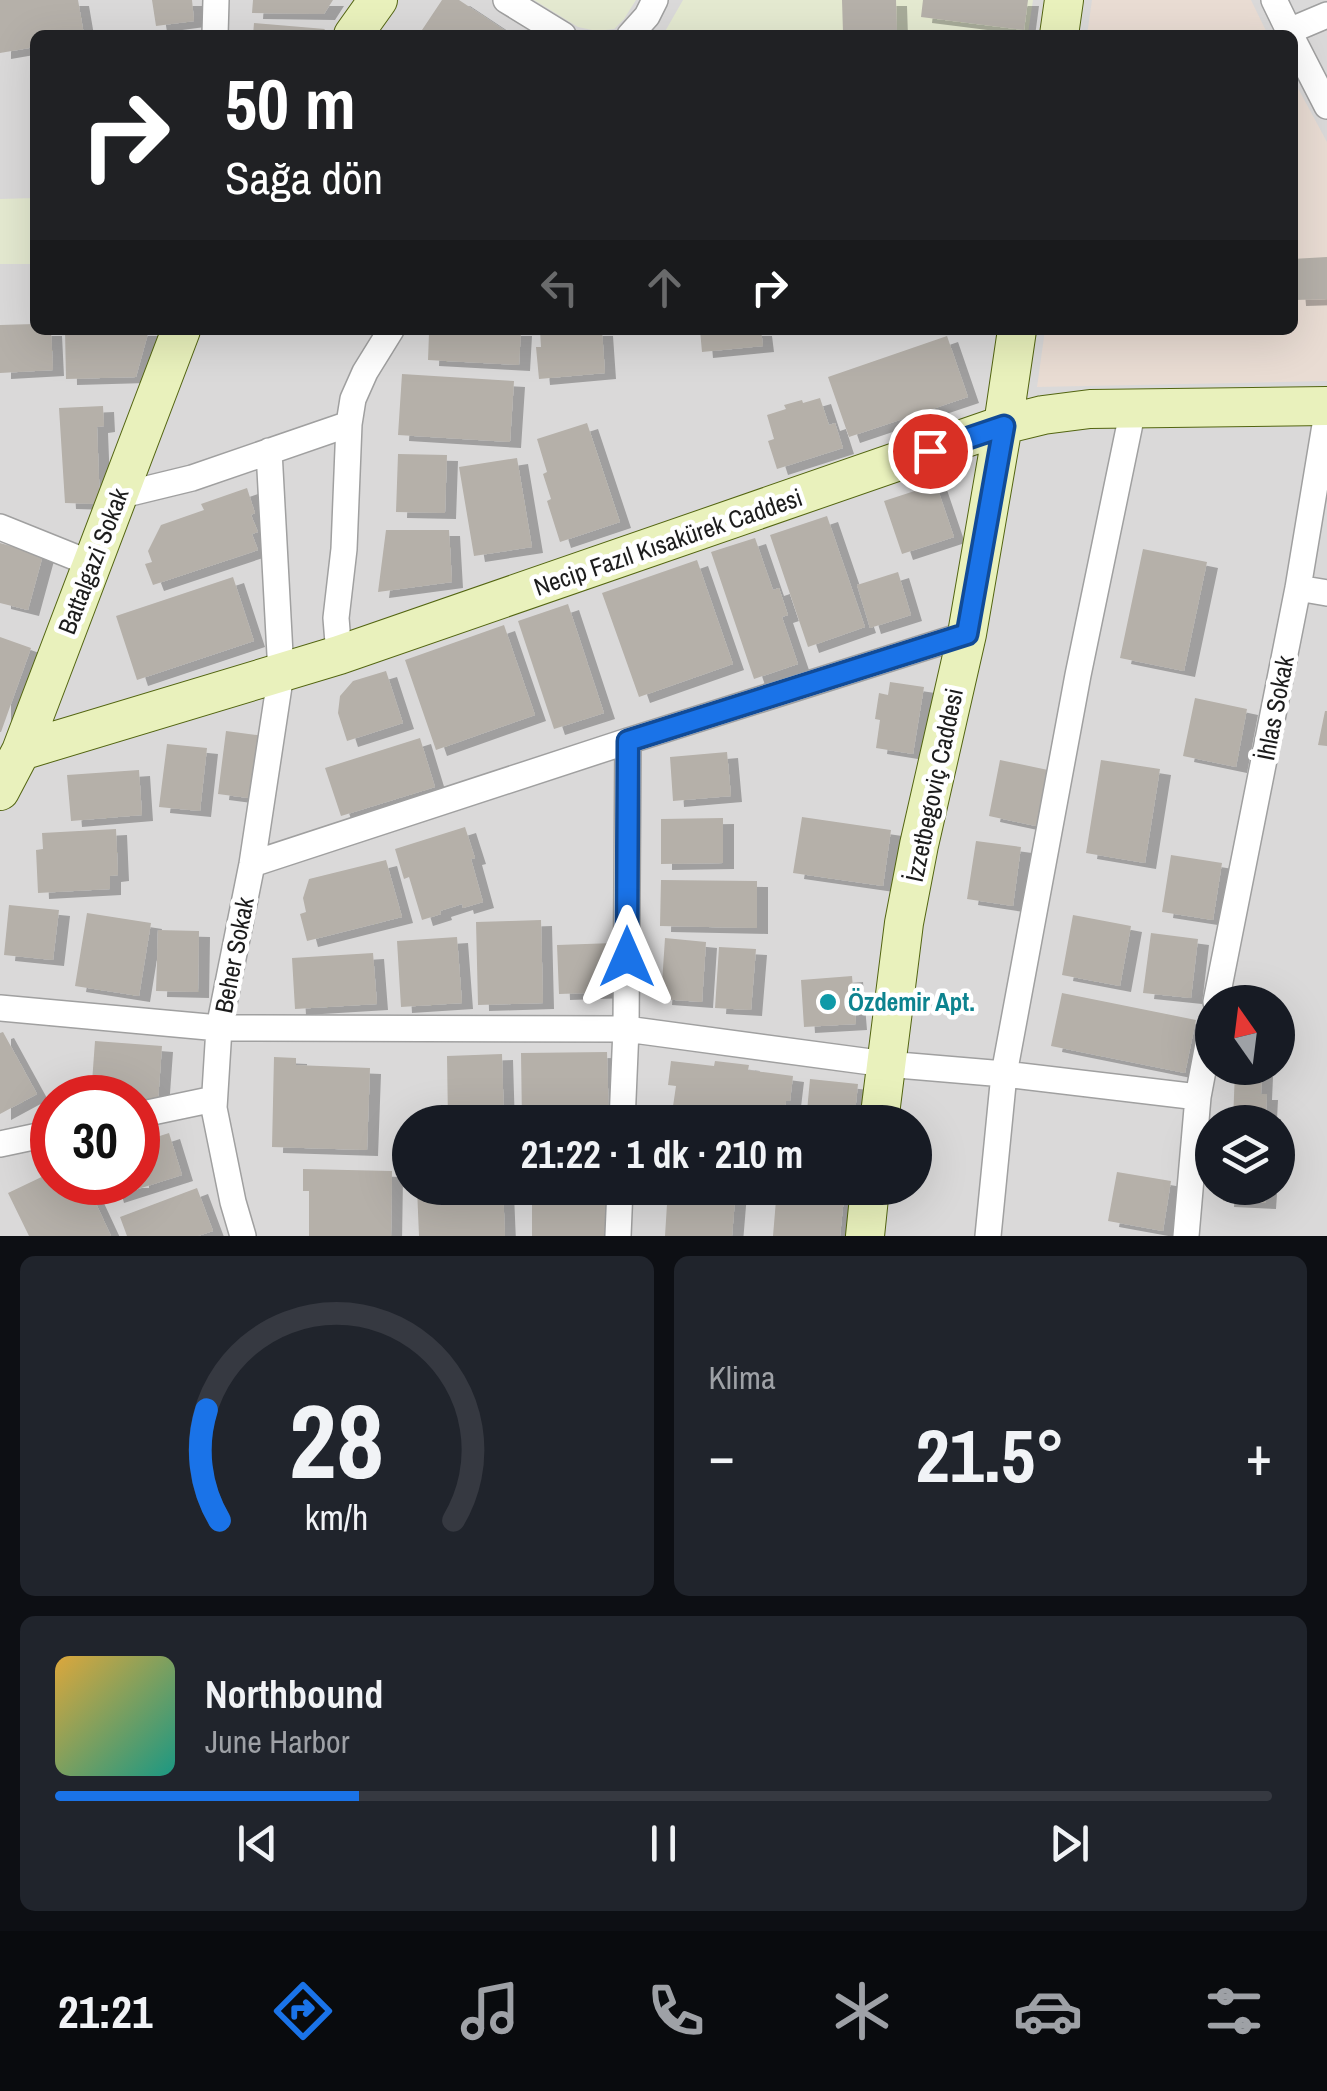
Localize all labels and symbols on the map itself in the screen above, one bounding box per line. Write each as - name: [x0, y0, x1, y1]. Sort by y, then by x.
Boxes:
- pin: [888, 409, 973, 494]
- street label: Necip Fazıl Kısakürek Caddesi: [529, 480, 807, 604]
- street label: Battalgazi Sokak: [50, 482, 137, 639]
- street label: İhlas Sokak: [1248, 652, 1302, 763]
- street label: İzzetbegoviç Caddesi: [897, 685, 971, 885]
- street label: Beher Sokak: [206, 893, 262, 1016]
- position arrow: [575, 905, 679, 1009]
- place label: Özdemir Apt.: [848, 985, 975, 1019]
- north arrow: [1195, 985, 1295, 1085]
- marker: Özdemir Apt.: [817, 991, 839, 1013]
- speed limit sign: 30: [30, 1075, 160, 1205]

